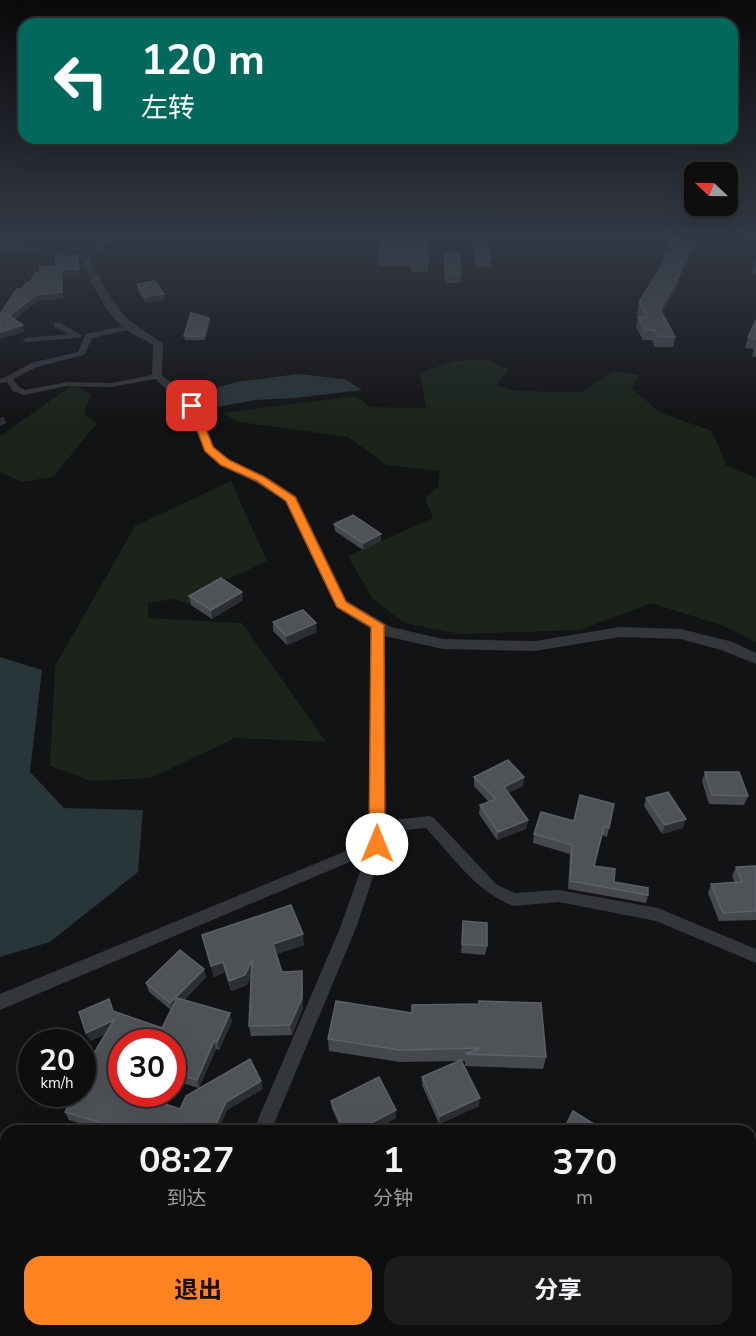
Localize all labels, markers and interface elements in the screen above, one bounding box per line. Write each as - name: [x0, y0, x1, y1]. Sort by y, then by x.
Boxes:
- text: 120 m: [141, 32, 265, 89]
- icon: left: [42, 42, 120, 120]
- text: 左转: [141, 90, 195, 127]
- north arrow: [684, 162, 738, 216]
- map controls: [684, 162, 738, 216]
- pin: [166, 380, 217, 431]
- icon: arrive: [175, 389, 208, 422]
- position arrow: [345, 812, 409, 876]
- speed limit sign: 30: [108, 1029, 186, 1107]
- text: 20: [39, 1040, 75, 1081]
- text: km/h: [40, 1073, 74, 1093]
- text: 08:27: [139, 1136, 234, 1185]
- text: 1: [382, 1136, 404, 1185]
- text: 370: [552, 1138, 617, 1187]
- text: m: [576, 1184, 593, 1211]
- text: 到达: [167, 1185, 207, 1212]
- text: 分钟: [373, 1185, 413, 1212]
- button: 退出: [24, 1256, 372, 1325]
- button: 分享: [384, 1256, 732, 1325]

